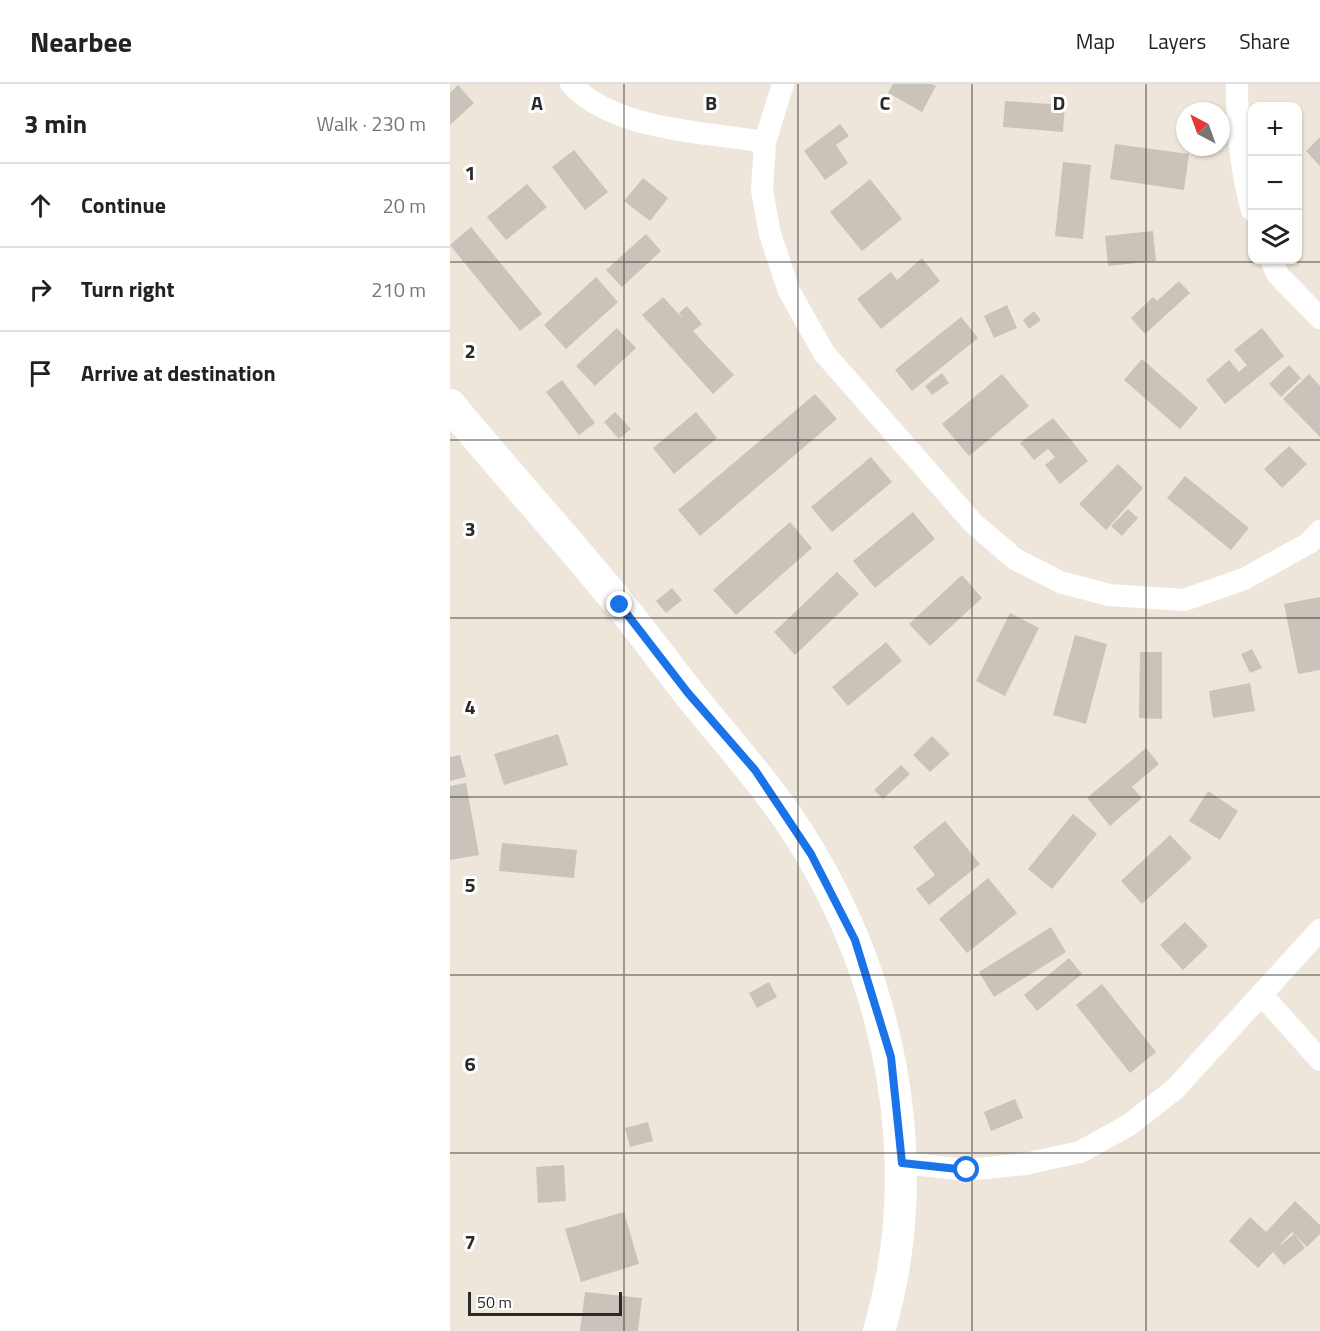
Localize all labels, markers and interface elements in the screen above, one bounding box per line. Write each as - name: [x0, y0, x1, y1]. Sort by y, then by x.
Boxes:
- text: Nearbee: [30, 20, 132, 63]
- text: Map: [1076, 25, 1115, 57]
- text: Layers: [1148, 25, 1206, 57]
- text: Share: [1239, 25, 1290, 57]
- text: A: [531, 87, 543, 118]
- text: B: [705, 87, 717, 118]
- text: C: [880, 87, 891, 118]
- text: D: [1053, 87, 1065, 118]
- north arrow: [1176, 102, 1230, 156]
- map controls: [1248, 102, 1302, 264]
- button: +: [1248, 102, 1302, 156]
- text: 3 min: [24, 104, 87, 143]
- text: Walk · 230 m: [317, 108, 426, 139]
- button: −: [1248, 156, 1302, 210]
- text: 1: [464, 157, 476, 188]
- text: Continue: [81, 188, 166, 222]
- icon: ahead: [24, 189, 57, 222]
- text: 20 m: [382, 190, 426, 221]
- button: layers: [1248, 210, 1302, 264]
- text: Turn right: [81, 272, 175, 306]
- icon: right: [24, 273, 57, 306]
- text: 210 m: [371, 274, 426, 305]
- text: 2: [464, 335, 476, 366]
- text: Arrive at destination: [81, 356, 276, 390]
- icon: arrive: [24, 357, 57, 390]
- text: 3: [464, 513, 476, 544]
- route end: [606, 591, 632, 617]
- text: 4: [464, 691, 476, 722]
- text: 5: [464, 869, 476, 900]
- text: 6: [464, 1048, 476, 1079]
- route start: [953, 1156, 979, 1182]
- text: 7: [464, 1226, 476, 1257]
- scale bar: [468, 1289, 622, 1316]
- text: 50 m: [477, 1290, 512, 1314]

